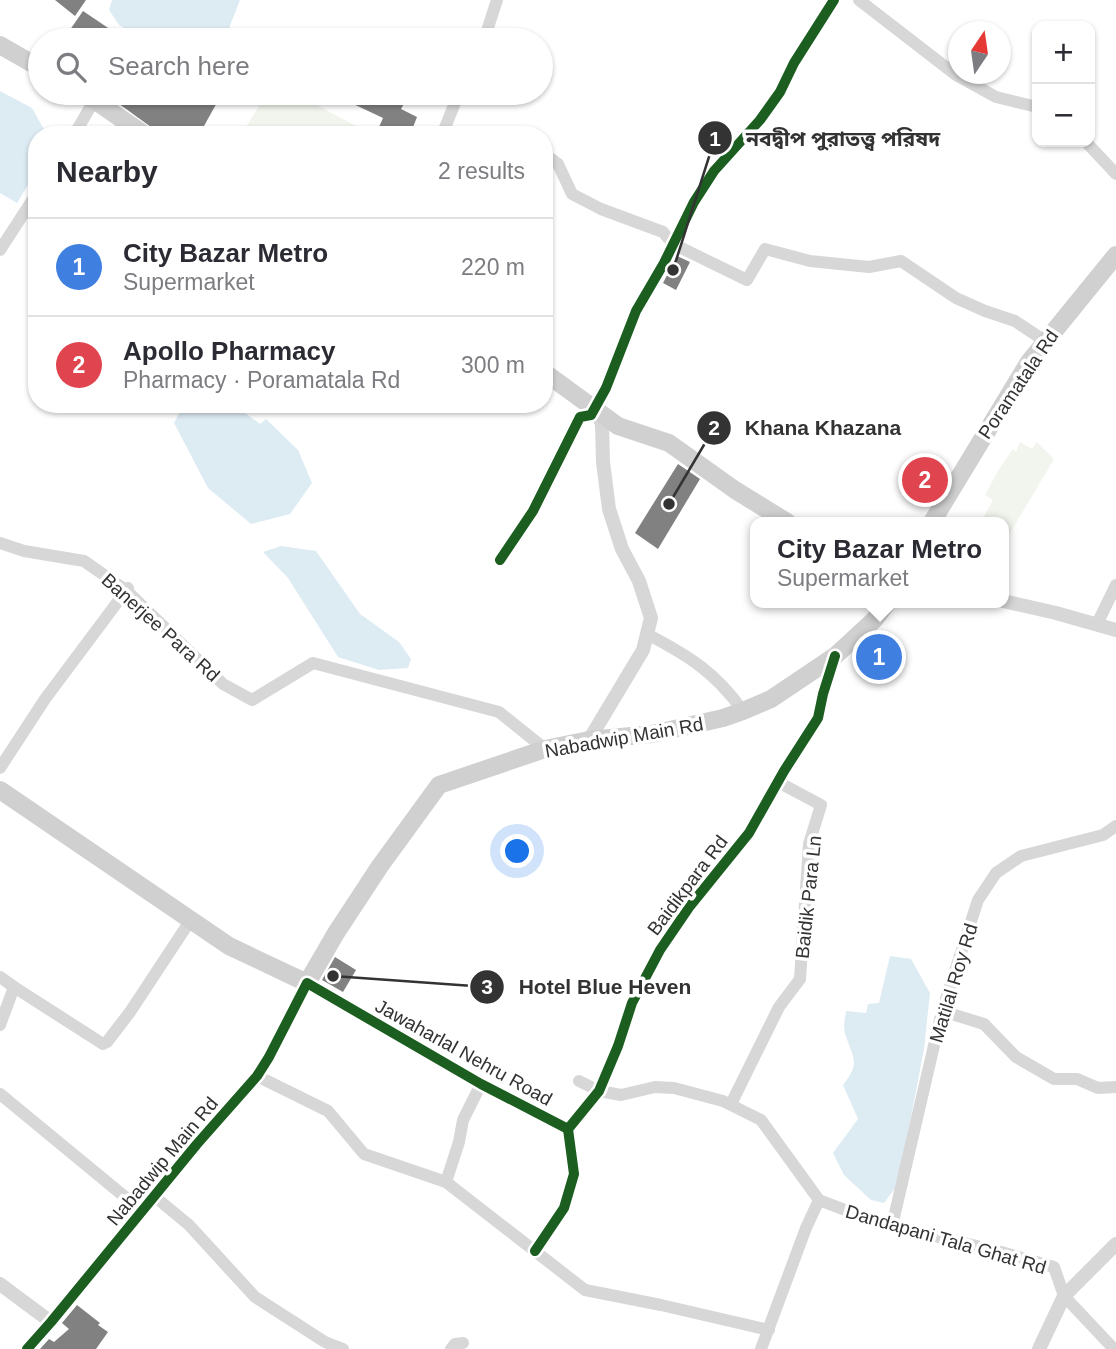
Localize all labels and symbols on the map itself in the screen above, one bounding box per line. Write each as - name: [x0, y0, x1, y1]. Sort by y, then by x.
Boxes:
- north arrow: [948, 21, 1011, 84]
- callout: নবদ্বীপ পুরাতত্ত্ব পরিষদ: [697, 117, 955, 159]
- text: 1: [709, 127, 721, 150]
- text: নবদ্বীপ পুরাতত্ত্ব পরিষদ: [745, 127, 941, 151]
- street label: Poramatala Rd: [974, 326, 1063, 443]
- callout: Khana Khazana: [696, 407, 916, 449]
- text: 2: [708, 416, 720, 439]
- text: Khana Khazana: [745, 416, 902, 439]
- pin: 2: [902, 454, 948, 506]
- street label: Banerjee Para Rd: [98, 569, 224, 686]
- pin: 1: [856, 631, 902, 683]
- street label: Nabadwip Main Rd: [543, 713, 705, 762]
- street label: Baidikpara Rd: [643, 831, 732, 939]
- your location: [500, 834, 534, 868]
- street label: Baidik Para Ln: [792, 835, 825, 960]
- street label: Matilal Roy Rd: [925, 921, 982, 1045]
- callout: Hotel Blue Heven: [470, 966, 705, 1008]
- text: 3: [481, 975, 493, 998]
- text: Hotel Blue Heven: [519, 975, 691, 998]
- street label: Jawaharlal Nehru Road: [372, 995, 556, 1110]
- street label: Nabadwip Main Rd: [103, 1093, 222, 1230]
- street label: Dandapani Tala Ghat Rd: [843, 1201, 1049, 1278]

